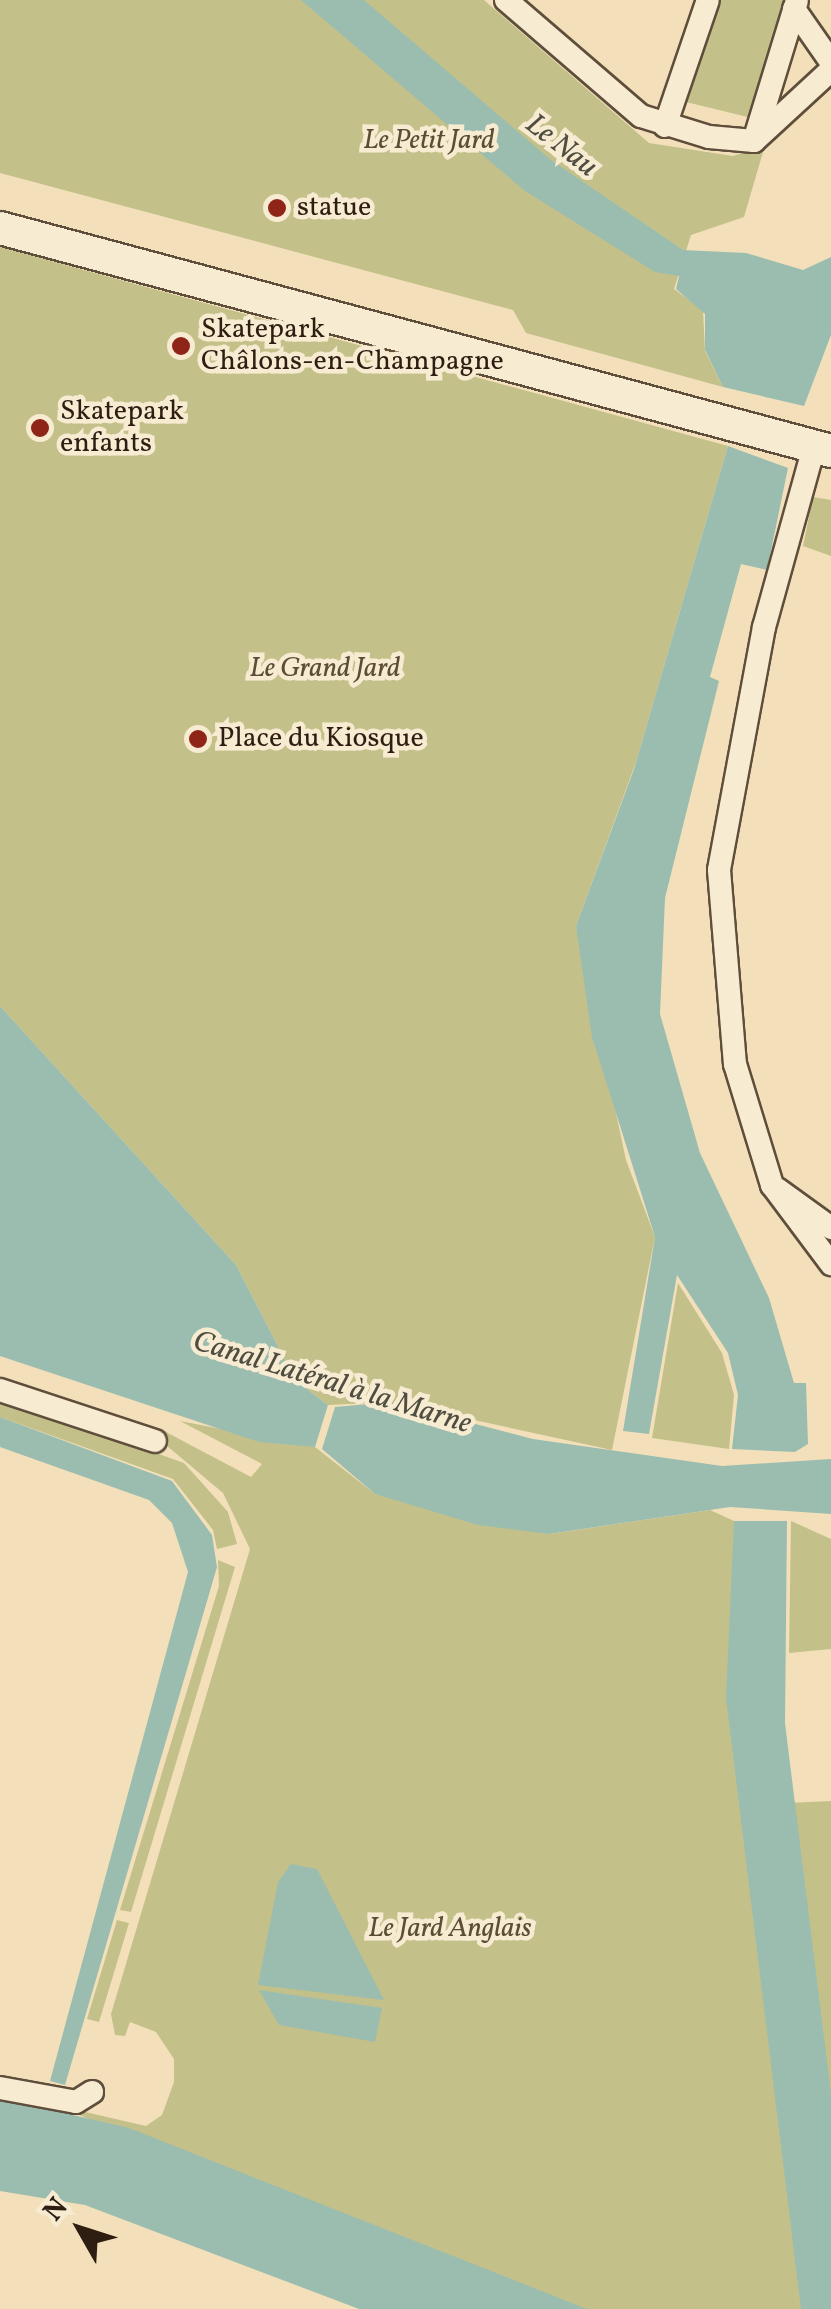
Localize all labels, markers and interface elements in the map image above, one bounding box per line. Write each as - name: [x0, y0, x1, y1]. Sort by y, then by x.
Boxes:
- water label: Le Nau: [518, 107, 604, 185]
- park label: Le Petit Jard: [363, 124, 495, 158]
- place label: statue: [297, 191, 371, 225]
- marker: statue: [266, 197, 288, 219]
- place label: Skatepark Châlons-en-Champagne: [201, 313, 504, 379]
- marker: Skatepark Châlons-en-Champagne: [170, 335, 192, 357]
- place label: Skatepark enfants: [60, 395, 184, 461]
- marker: Skatepark enfants: [29, 417, 51, 439]
- park label: Le Grand Jard: [250, 652, 400, 686]
- place label: Place du Kiosque: [218, 722, 424, 756]
- marker: Place du Kiosque: [187, 728, 209, 750]
- water label: Canal Latéral à la Marne: [189, 1324, 475, 1442]
- park label: Le Jard Anglais: [368, 1912, 532, 1946]
- north arrow: [30, 2179, 130, 2279]
- text: N: [35, 2190, 78, 2230]

